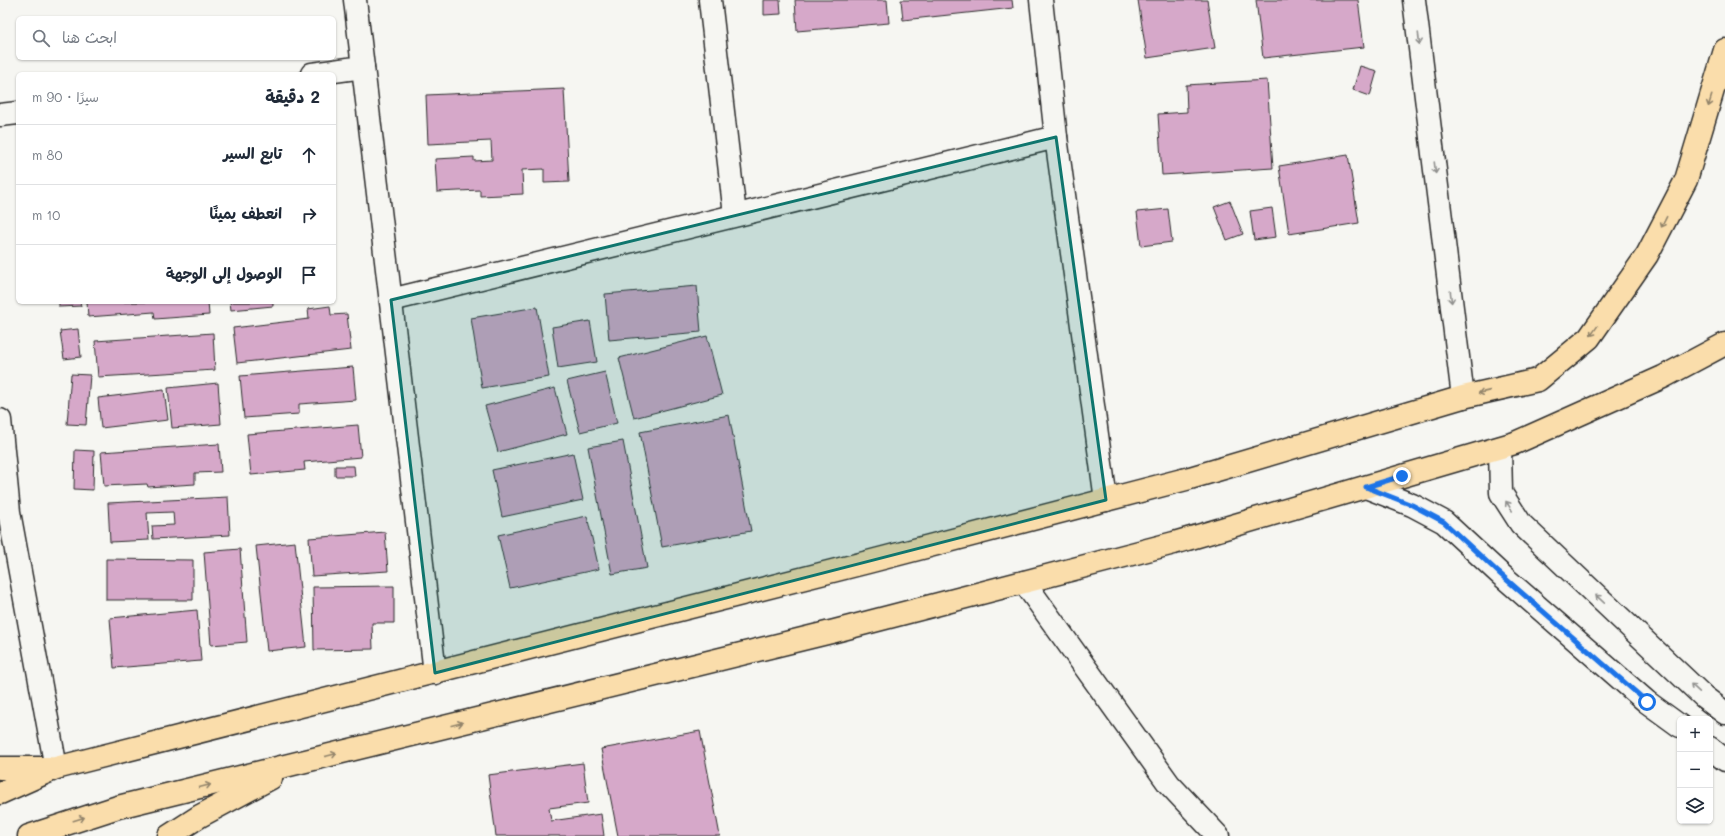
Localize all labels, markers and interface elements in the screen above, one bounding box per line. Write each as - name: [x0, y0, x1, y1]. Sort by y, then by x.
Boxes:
- search box: [16, 16, 336, 60]
- icon: search: [30, 27, 52, 49]
- text: ابحث هنا: [62, 27, 117, 47]
- one-way arrow: [1415, 32, 1423, 45]
- text: 2 دقيقة: [265, 85, 320, 107]
- text: سيرًا · 90 m: [32, 88, 99, 105]
- one-way arrow: [1706, 94, 1713, 107]
- text: تابع السير: [223, 143, 282, 163]
- icon: ahead: [298, 144, 320, 166]
- text: 80 m: [32, 146, 62, 163]
- one-way arrow: [1431, 161, 1439, 174]
- text: انعطف يمينًا: [210, 203, 282, 223]
- icon: right: [298, 204, 320, 226]
- text: 10 m: [32, 206, 60, 223]
- one-way arrow: [1660, 216, 1667, 228]
- text: الوصول إلى الوجهة: [166, 263, 282, 283]
- icon: arrive: [298, 264, 320, 286]
- one-way arrow: [1447, 290, 1455, 303]
- one-way arrow: [1590, 325, 1598, 336]
- one-way arrow: [1478, 389, 1491, 397]
- route end: [1393, 467, 1411, 485]
- one-way arrow: [1505, 501, 1514, 512]
- one-way arrow: [1595, 594, 1605, 604]
- one-way arrow: [1690, 683, 1700, 693]
- route start: [1638, 693, 1656, 711]
- map controls: [1677, 716, 1713, 824]
- button: +: [1677, 716, 1713, 752]
- one-way arrow: [450, 720, 463, 728]
- one-way arrow: [324, 751, 337, 759]
- button: −: [1677, 752, 1713, 788]
- one-way arrow: [198, 782, 211, 790]
- button: layers: [1677, 788, 1713, 824]
- one-way arrow: [72, 815, 85, 822]

